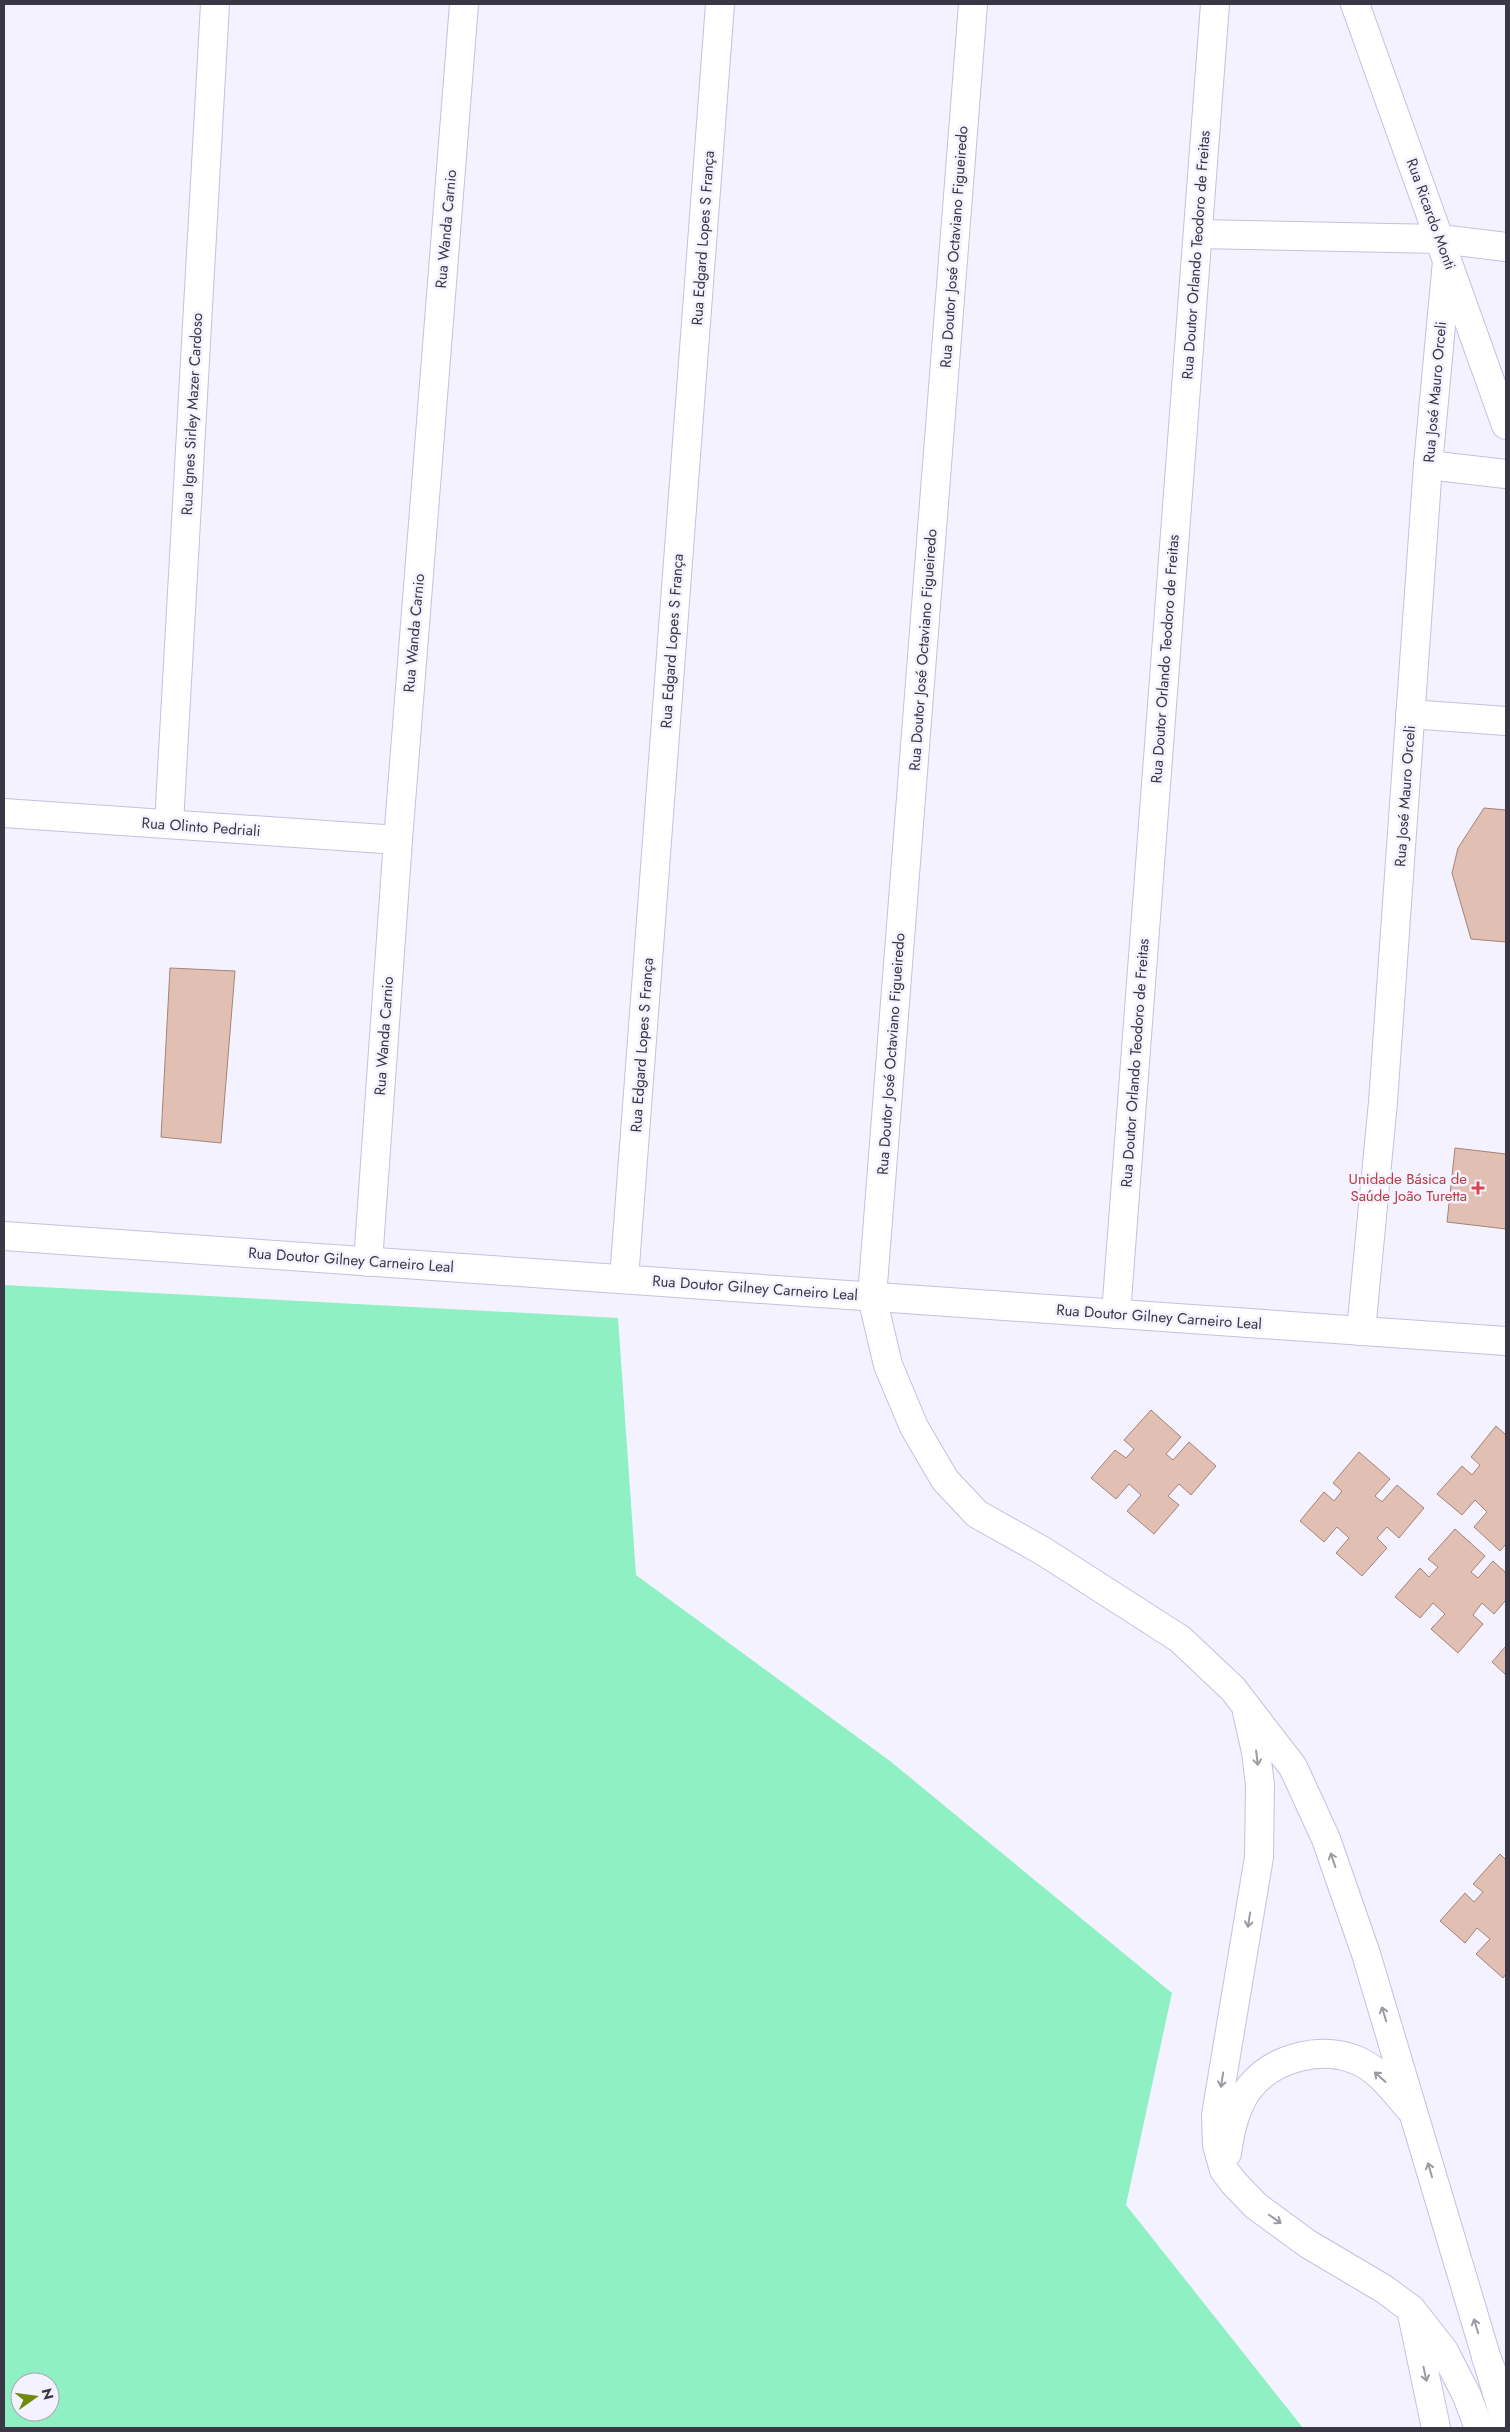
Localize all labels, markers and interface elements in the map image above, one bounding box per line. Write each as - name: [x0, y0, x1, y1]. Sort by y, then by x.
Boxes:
- street label: Rua Doutor José Octaviano Figueiredo: [935, 125, 973, 369]
- street label: Rua Doutor Orlando Teodoro de Freitas: [1176, 130, 1216, 380]
- street label: Rua Edgard Lopes S França: [686, 150, 720, 326]
- street label: Rua Ricardo Monti: [1401, 155, 1461, 273]
- street label: Rua Wanda Carnio: [430, 169, 462, 289]
- street label: Rua Ignes Sirley Mazer Cardoso: [176, 312, 208, 516]
- street label: Rua José Mauro Orceli: [1418, 320, 1452, 464]
- street label: Rua Doutor José Octaviano Figueiredo: [904, 528, 942, 772]
- street label: Rua Doutor Orlando Teodoro de Freitas: [1145, 534, 1185, 784]
- street label: Rua Edgard Lopes S França: [655, 553, 689, 729]
- street label: Rua Wanda Carnio: [398, 573, 430, 693]
- street label: Rua José Mauro Orceli: [1389, 724, 1421, 868]
- street label: Rua Olinto Pedriali: [141, 812, 261, 842]
- street label: Rua Doutor José Octaviano Figueiredo: [872, 932, 910, 1176]
- street label: Rua Doutor Orlando Teodoro de Freitas: [1115, 938, 1155, 1188]
- street label: Rua Edgard Lopes S França: [625, 957, 659, 1133]
- street label: Rua Wanda Carnio: [369, 976, 399, 1096]
- place label: Unidade Básica de Saúde João Turetta: [1349, 1168, 1467, 1207]
- marker: Unidade Básica de Saúde João Turetta: [1471, 1181, 1485, 1195]
- street label: Rua Doutor Gilney Carneiro Leal: [247, 1242, 455, 1278]
- street label: Rua Doutor Gilney Carneiro Leal: [651, 1270, 859, 1306]
- street label: Rua Doutor Gilney Carneiro Leal: [1055, 1299, 1263, 1335]
- one-way arrow: [1252, 1750, 1262, 1766]
- one-way arrow: [1328, 1853, 1337, 1868]
- one-way arrow: [1243, 1911, 1253, 1927]
- one-way arrow: [1379, 2007, 1389, 2023]
- one-way arrow: [1374, 2071, 1387, 2083]
- one-way arrow: [1216, 2072, 1226, 2088]
- one-way arrow: [1425, 2163, 1435, 2179]
- one-way arrow: [1268, 2214, 1282, 2224]
- one-way arrow: [1471, 2318, 1481, 2334]
- one-way arrow: [1421, 2365, 1430, 2381]
- north arrow: [10, 2372, 60, 2422]
- text: N: [37, 2386, 59, 2402]

